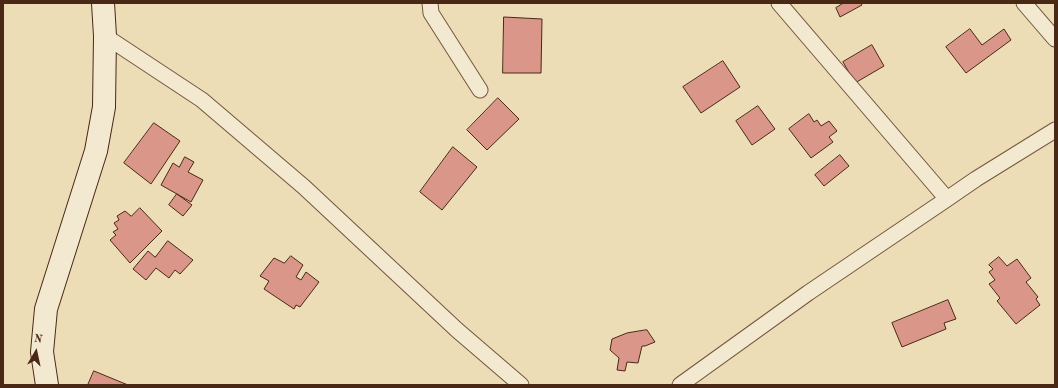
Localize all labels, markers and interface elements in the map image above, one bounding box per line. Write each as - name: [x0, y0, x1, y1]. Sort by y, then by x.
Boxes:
- north arrow: [16, 332, 56, 372]
- text: N: [33, 334, 43, 346]

